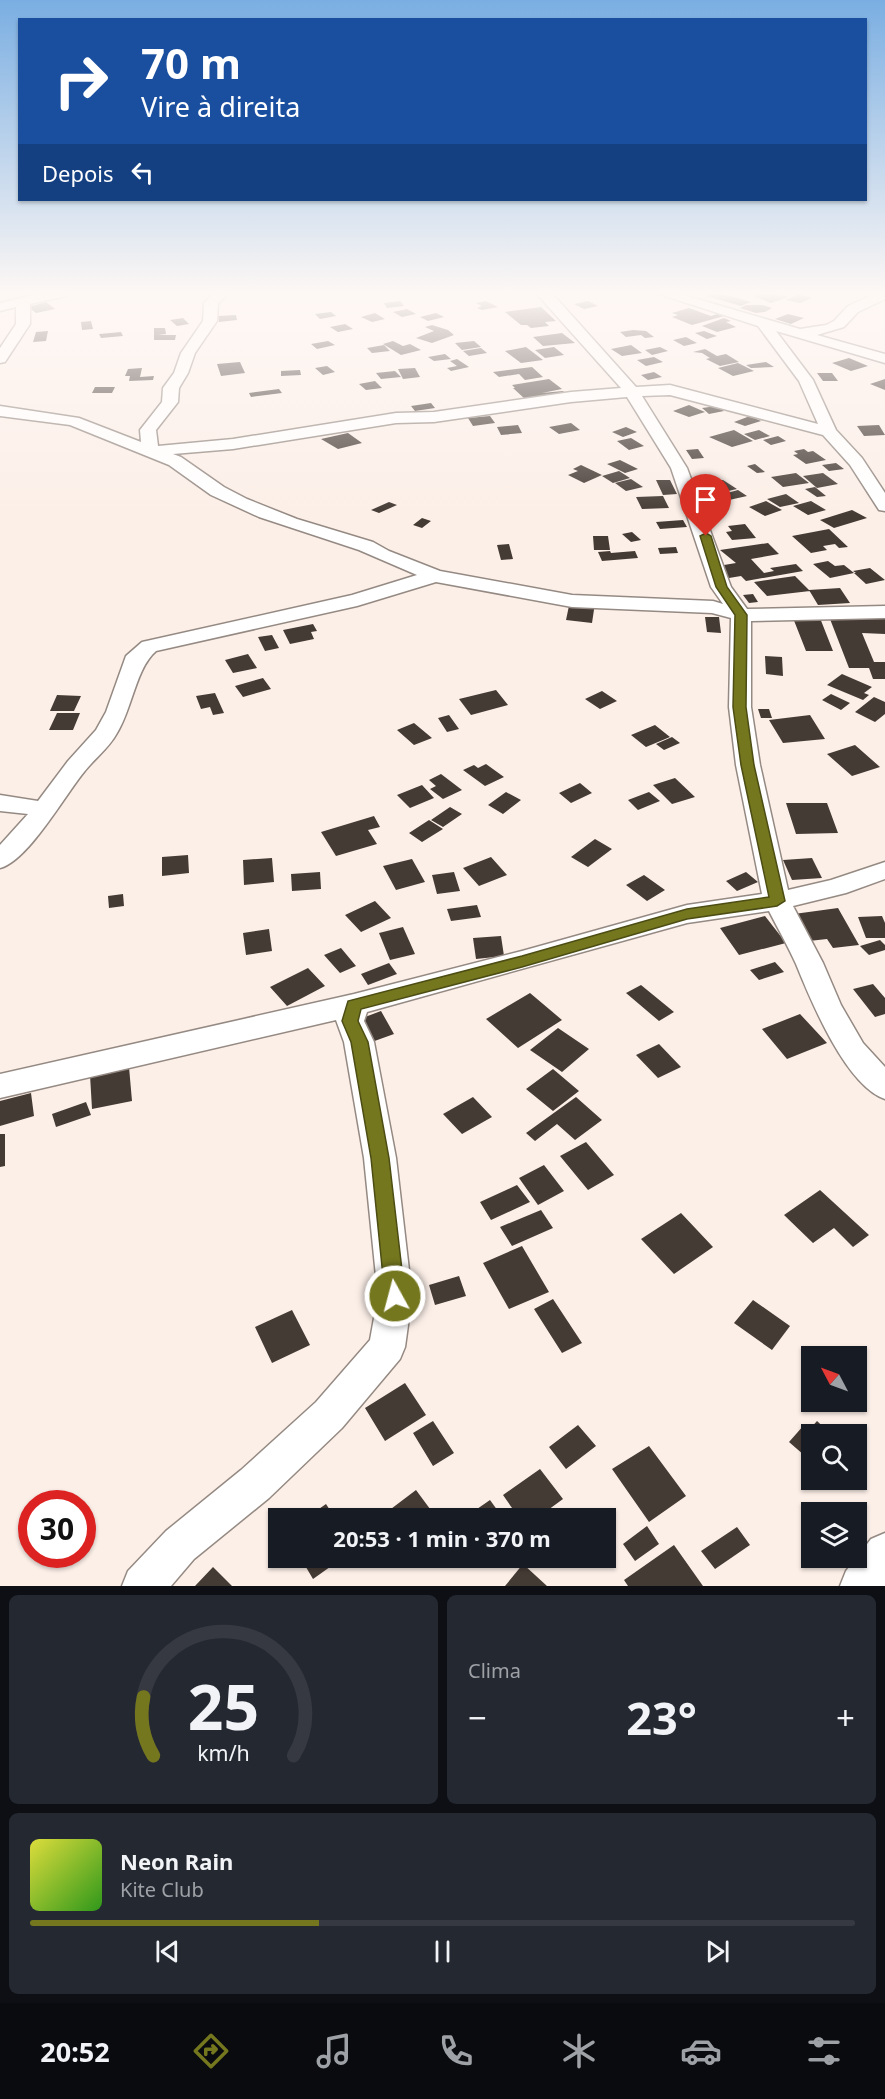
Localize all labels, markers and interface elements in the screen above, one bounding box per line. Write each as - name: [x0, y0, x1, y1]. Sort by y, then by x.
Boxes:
- text: 70 m: [141, 34, 241, 91]
- icon: right: [42, 42, 120, 120]
- text: Vire à direita: [141, 88, 300, 125]
- icon: left: [126, 156, 159, 189]
- text: Depois: [42, 158, 114, 188]
- pin: [680, 474, 731, 536]
- icon: arrive: [689, 483, 722, 516]
- position arrow: [363, 1264, 427, 1328]
- north arrow: [801, 1346, 867, 1412]
- map controls: [801, 1346, 867, 1568]
- button: search: [801, 1424, 867, 1490]
- speed limit sign: 30: [18, 1490, 96, 1568]
- button: layers: [801, 1502, 867, 1568]
- text: 20:53 · 1 min · 370 m: [333, 1523, 551, 1553]
- text: Clima: [468, 1657, 521, 1684]
- text: 25: [188, 1663, 259, 1748]
- text: 23°: [626, 1687, 697, 1748]
- text: −: [468, 1695, 487, 1740]
- text: +: [836, 1695, 855, 1740]
- text: km/h: [197, 1739, 250, 1768]
- text: Neon Rain: [120, 1846, 233, 1876]
- text: Kite Club: [120, 1876, 204, 1903]
- icon: previous: [151, 1935, 184, 1968]
- icon: pause: [426, 1935, 459, 1968]
- icon: next: [701, 1935, 734, 1968]
- icon: directions: [190, 2030, 232, 2072]
- icon: music: [313, 2030, 355, 2072]
- icon: phone: [435, 2030, 477, 2072]
- icon: climate: [558, 2030, 600, 2072]
- icon: car: [680, 2030, 722, 2072]
- icon: filters: [803, 2030, 845, 2072]
- text: 20:52: [40, 2033, 110, 2070]

